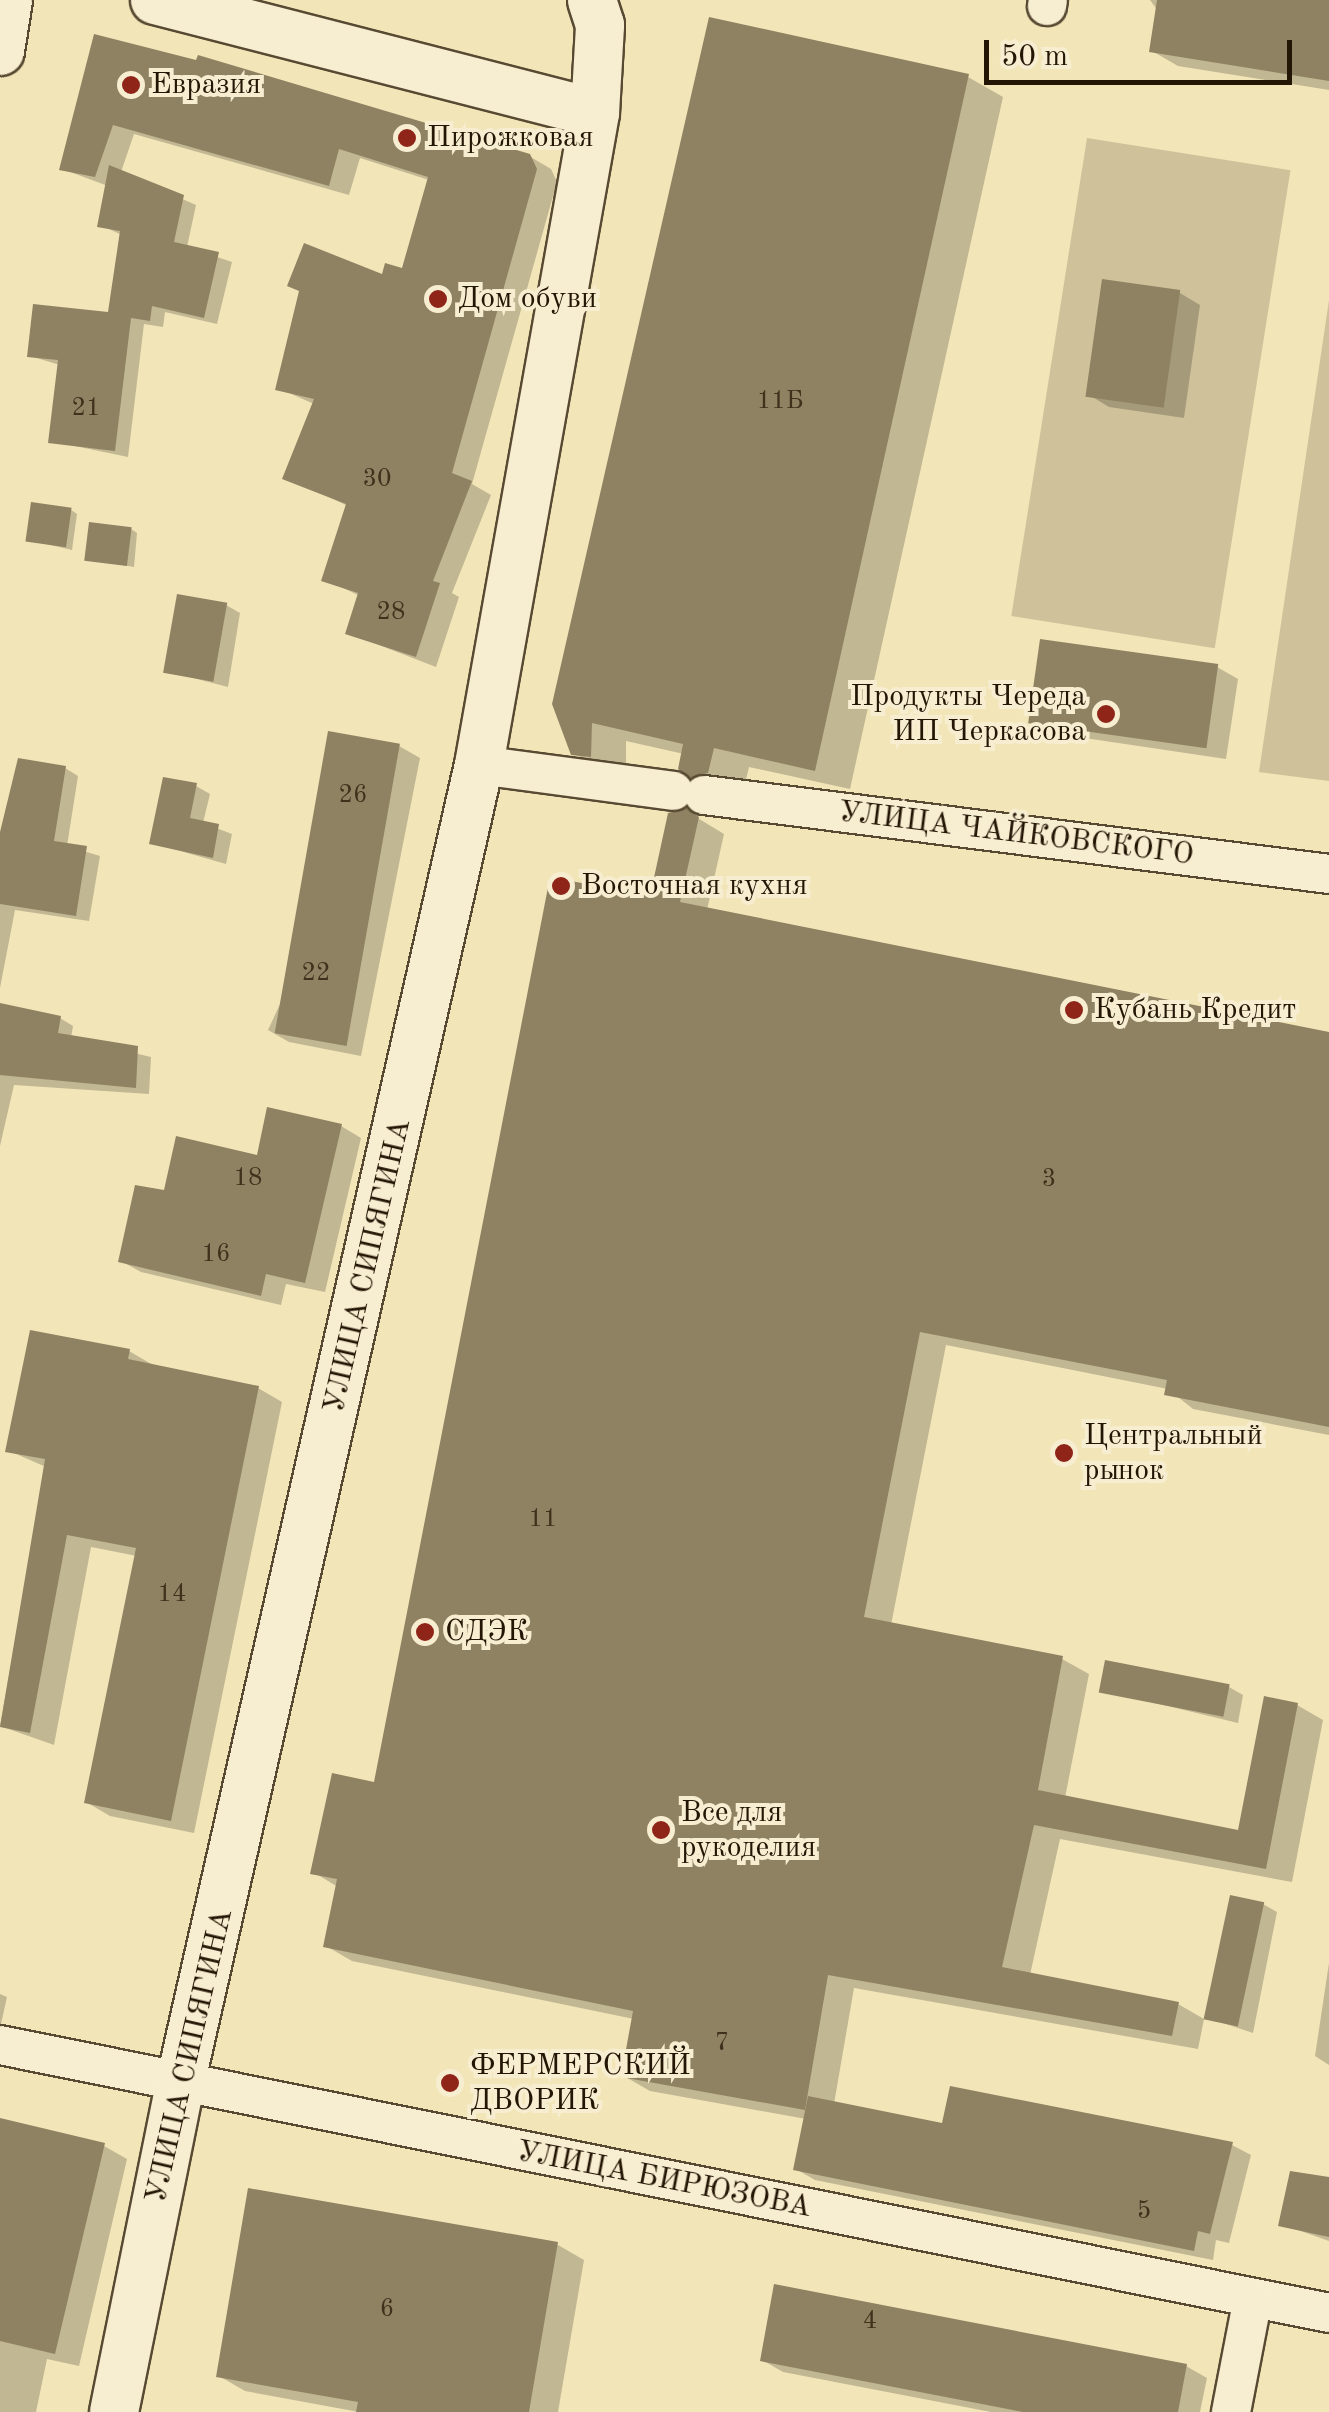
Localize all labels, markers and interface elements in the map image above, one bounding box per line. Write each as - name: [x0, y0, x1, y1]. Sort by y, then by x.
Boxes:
- scale bar: [989, 20, 1296, 82]
- text: 50 m: [1001, 42, 1068, 72]
- place label: Евразия: [151, 67, 261, 103]
- marker: Евразия: [120, 74, 142, 96]
- place label: Пирожковая: [427, 120, 593, 156]
- marker: Пирожковая: [396, 127, 418, 149]
- place label: Дом обуви: [458, 281, 597, 317]
- marker: Дом обуви: [427, 288, 449, 310]
- house number: 11Б: [757, 387, 803, 417]
- house number: 21: [72, 394, 100, 424]
- house number: 30: [363, 465, 391, 495]
- house number: 28: [377, 598, 405, 628]
- place label: Продукты Череда ИП Черкасова: [850, 679, 1086, 750]
- marker: Продукты Череда ИП Черкасова: [1095, 703, 1117, 725]
- house number: 26: [339, 781, 367, 811]
- street label: УЛИЦА ЧАЙКОВСКОГО: [837, 794, 1195, 874]
- place label: Восточная кухня: [581, 868, 808, 904]
- marker: Восточная кухня: [550, 875, 572, 897]
- house number: 22: [302, 959, 330, 989]
- place label: Кубань Кредит: [1094, 992, 1296, 1028]
- marker: Кубань Кредит: [1063, 999, 1085, 1021]
- street label: УЛИЦА СИПЯГИНА: [317, 1115, 419, 1417]
- house number: 18: [234, 1164, 262, 1194]
- house number: 3: [1042, 1165, 1056, 1195]
- house number: 16: [202, 1240, 230, 1270]
- place label: Центральный рынок: [1084, 1418, 1263, 1488]
- marker: Центральный рынок: [1053, 1442, 1075, 1464]
- house number: 11: [529, 1505, 557, 1535]
- house number: 14: [158, 1580, 186, 1610]
- place label: СДЭК: [445, 1614, 528, 1650]
- marker: СДЭК: [414, 1621, 436, 1643]
- place label: Все для рукоделия: [681, 1795, 816, 1866]
- marker: Все для рукоделия: [650, 1819, 672, 1841]
- street label: УЛИЦА СИПЯГИНА: [139, 1905, 241, 2207]
- house number: 7: [715, 2029, 729, 2059]
- place label: ФЕРМЕРСКИЙ ДВОРИК: [470, 2048, 691, 2118]
- marker: ФЕРМЕРСКИЙ ДВОРИК: [439, 2072, 461, 2094]
- street label: УЛИЦА БИРЮЗОВА: [514, 2134, 814, 2226]
- house number: 5: [1137, 2197, 1151, 2227]
- house number: 6: [380, 2295, 394, 2325]
- house number: 4: [863, 2307, 877, 2337]

